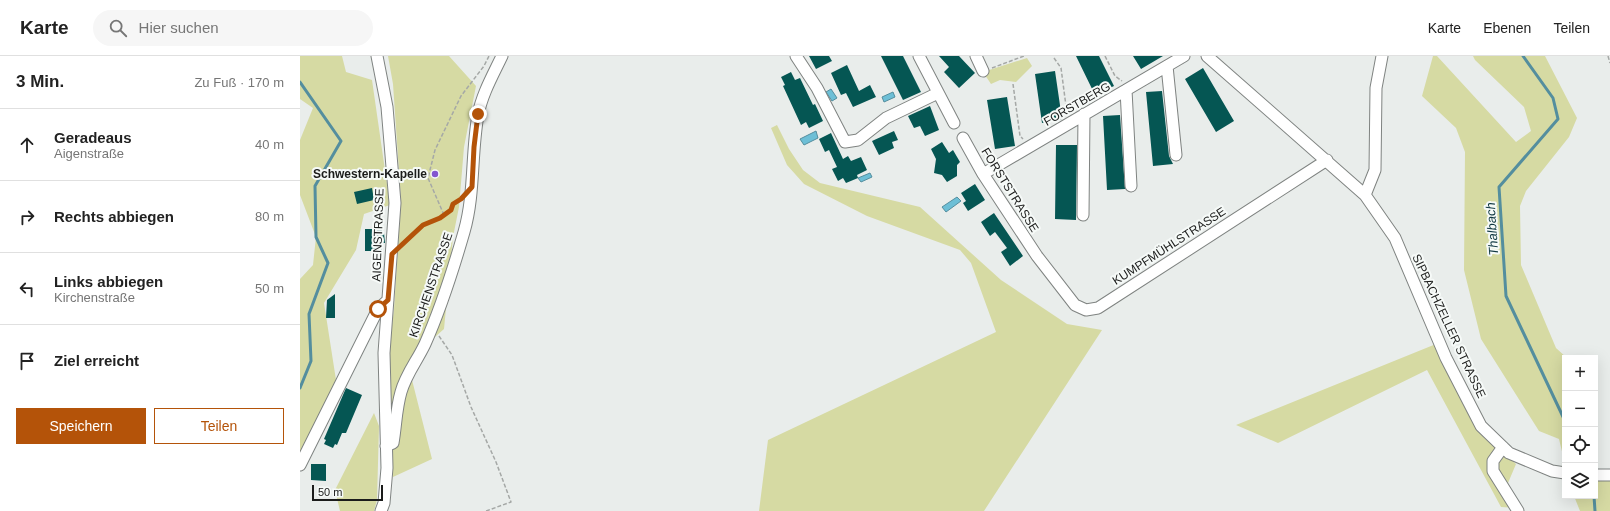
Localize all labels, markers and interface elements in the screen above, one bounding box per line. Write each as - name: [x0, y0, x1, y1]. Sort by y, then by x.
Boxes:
- search box: [93, 10, 373, 46]
- text: Karte: [20, 17, 69, 38]
- icon: search: [107, 17, 129, 39]
- text: Hier suchen: [139, 19, 219, 36]
- text: Karte: [1428, 20, 1461, 36]
- text: Ebenen: [1483, 20, 1531, 36]
- text: Teilen: [1553, 20, 1590, 36]
- text: 3 Min.: [16, 72, 64, 91]
- text: Zu Fuß · 170 m: [194, 75, 284, 90]
- street label: FORSTBERG: [1041, 79, 1113, 129]
- route end: [469, 105, 487, 123]
- text: Geradeaus: [54, 129, 132, 146]
- icon: ahead: [16, 134, 38, 156]
- text: 40 m: [255, 137, 284, 152]
- street label: FORSTSTRASSE: [978, 145, 1042, 235]
- text: Aigenstraße: [54, 146, 124, 161]
- place label: Schwestern-Kapelle: [313, 167, 427, 181]
- marker: Schwestern-Kapelle: [430, 169, 440, 179]
- street label: AIGENSTRASSE: [369, 188, 387, 282]
- water label: Thalbach: [1483, 202, 1501, 256]
- street label: KUMPFMÜHLSTRASSE: [1110, 204, 1228, 288]
- icon: right: [16, 206, 38, 228]
- text: Rechts abbiegen: [54, 208, 174, 225]
- text: 80 m: [255, 209, 284, 224]
- street label: KIRCHENSTRASSE: [406, 231, 456, 339]
- street label: SIPBACHZELLER STRASSE: [1409, 252, 1489, 400]
- text: Links abbiegen: [54, 273, 163, 290]
- icon: left: [16, 278, 38, 300]
- text: 50 m: [255, 281, 284, 296]
- text: Kirchenstraße: [54, 290, 135, 305]
- route start: [369, 300, 387, 318]
- icon: arrive: [16, 350, 38, 372]
- text: Ziel erreicht: [54, 352, 139, 369]
- map controls: [1562, 355, 1598, 499]
- button: +: [1562, 355, 1598, 391]
- button: −: [1562, 391, 1598, 427]
- button: Speichern: [16, 408, 146, 444]
- button: Teilen: [154, 408, 284, 444]
- button: locate: [1562, 427, 1598, 463]
- button: layers: [1562, 463, 1598, 499]
- scale bar: [312, 483, 383, 502]
- text: 50 m: [318, 486, 342, 498]

